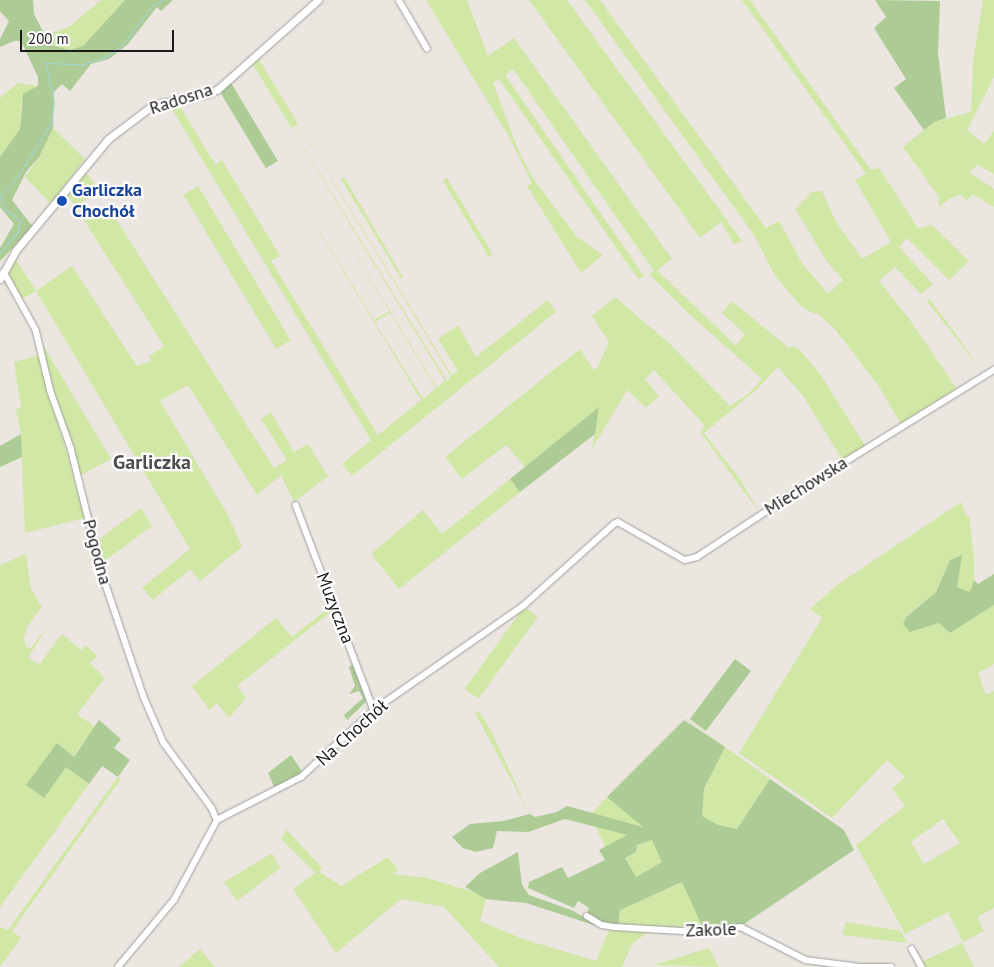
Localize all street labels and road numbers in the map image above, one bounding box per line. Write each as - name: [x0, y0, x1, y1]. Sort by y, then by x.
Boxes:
- street label: Radosna: [147, 79, 215, 119]
- street label: Miechowska: [761, 452, 851, 520]
- street label: Pogodna: [78, 517, 116, 587]
- street label: Muzyczna: [312, 569, 358, 647]
- street label: Na Chochół: [312, 695, 392, 771]
- street label: Zakole: [685, 918, 737, 942]

